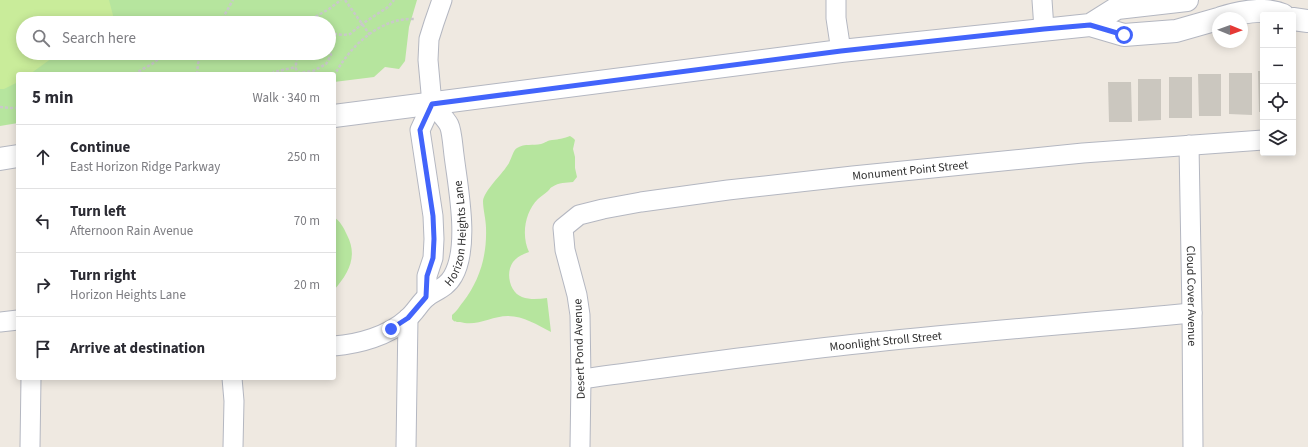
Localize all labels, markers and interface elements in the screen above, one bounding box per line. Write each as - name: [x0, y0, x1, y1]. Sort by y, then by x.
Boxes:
- north arrow: [1212, 12, 1248, 48]
- map controls: [1260, 12, 1296, 156]
- button: +: [1260, 12, 1296, 48]
- search box: [16, 16, 336, 60]
- route start: [1115, 26, 1133, 44]
- icon: search: [30, 27, 52, 49]
- text: Search here: [62, 28, 136, 49]
- button: −: [1260, 48, 1296, 84]
- button: locate: [1260, 84, 1296, 120]
- text: 5 min: [32, 86, 73, 110]
- text: Walk · 340 m: [252, 89, 320, 107]
- button: layers: [1260, 120, 1296, 156]
- text: Continue: [70, 137, 130, 158]
- icon: ahead: [32, 146, 54, 168]
- text: 250 m: [287, 148, 320, 166]
- street label: Monument Point Street: [851, 157, 969, 185]
- text: East Horizon Ridge Parkway: [70, 158, 220, 176]
- street label: Horizon Heights Lane: [441, 179, 471, 290]
- text: Turn left: [70, 201, 126, 222]
- icon: left: [32, 210, 54, 232]
- text: 70 m: [294, 212, 320, 230]
- text: Afternoon Rain Avenue: [70, 222, 193, 240]
- street label: Cloud Cover Avenue: [1182, 246, 1200, 346]
- text: Turn right: [70, 265, 136, 286]
- icon: right: [32, 274, 54, 296]
- text: 20 m: [294, 276, 320, 294]
- text: Horizon Heights Lane: [70, 286, 186, 304]
- street label: Desert Pond Avenue: [569, 298, 590, 400]
- route end: [382, 320, 400, 338]
- street label: Moonlight Stroll Street: [829, 327, 943, 356]
- icon: arrive: [32, 338, 54, 360]
- text: Arrive at destination: [70, 338, 205, 359]

